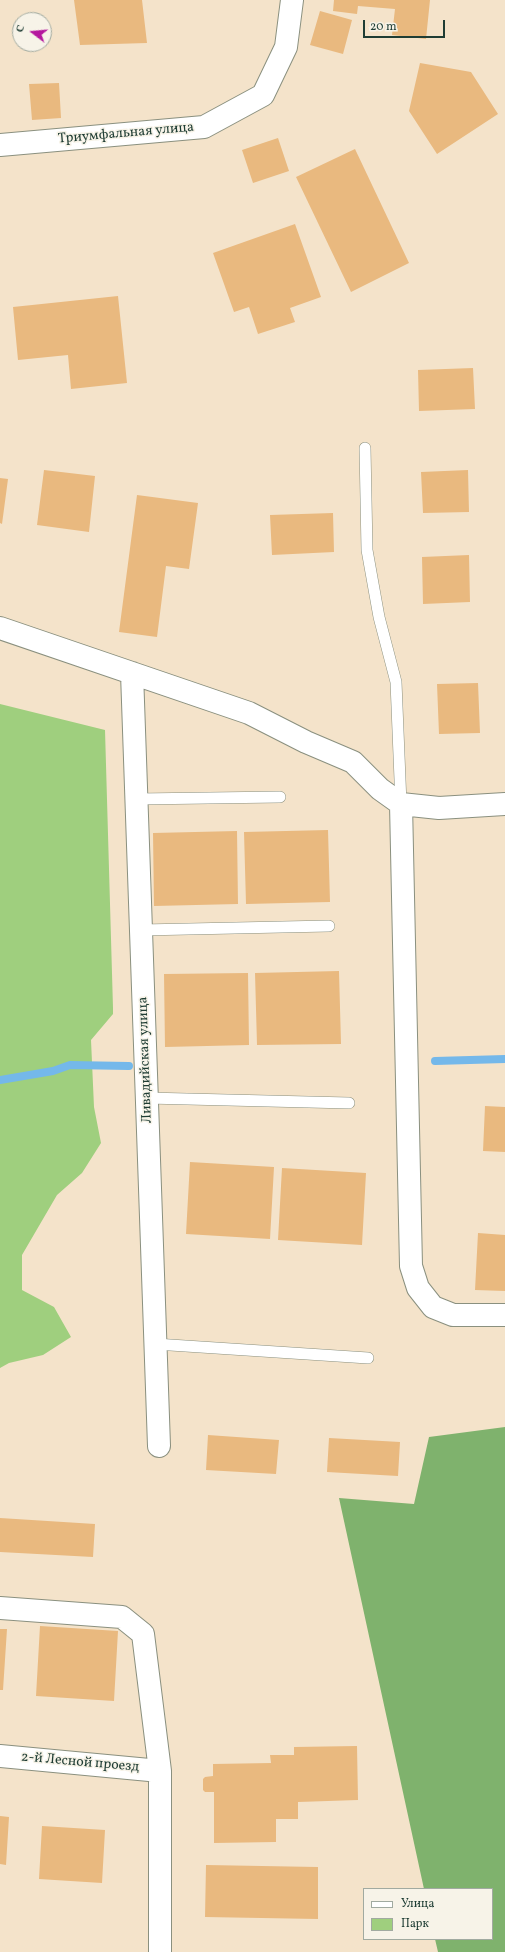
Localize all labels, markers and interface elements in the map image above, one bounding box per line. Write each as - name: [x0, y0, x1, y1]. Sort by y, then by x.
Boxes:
- north arrow: [12, 12, 52, 52]
- scale bar: [365, 12, 447, 38]
- text: 20 m: [370, 19, 397, 35]
- text: С: [13, 23, 29, 34]
- street label: Триумфальная улица: [57, 120, 195, 148]
- street label: Ливадийская улица: [135, 996, 157, 1124]
- street label: 2-й Лесной проезд: [20, 1749, 140, 1777]
- legend: [363, 1888, 493, 1940]
- text: Улица: [401, 1896, 434, 1912]
- text: Парк: [401, 1916, 429, 1932]

